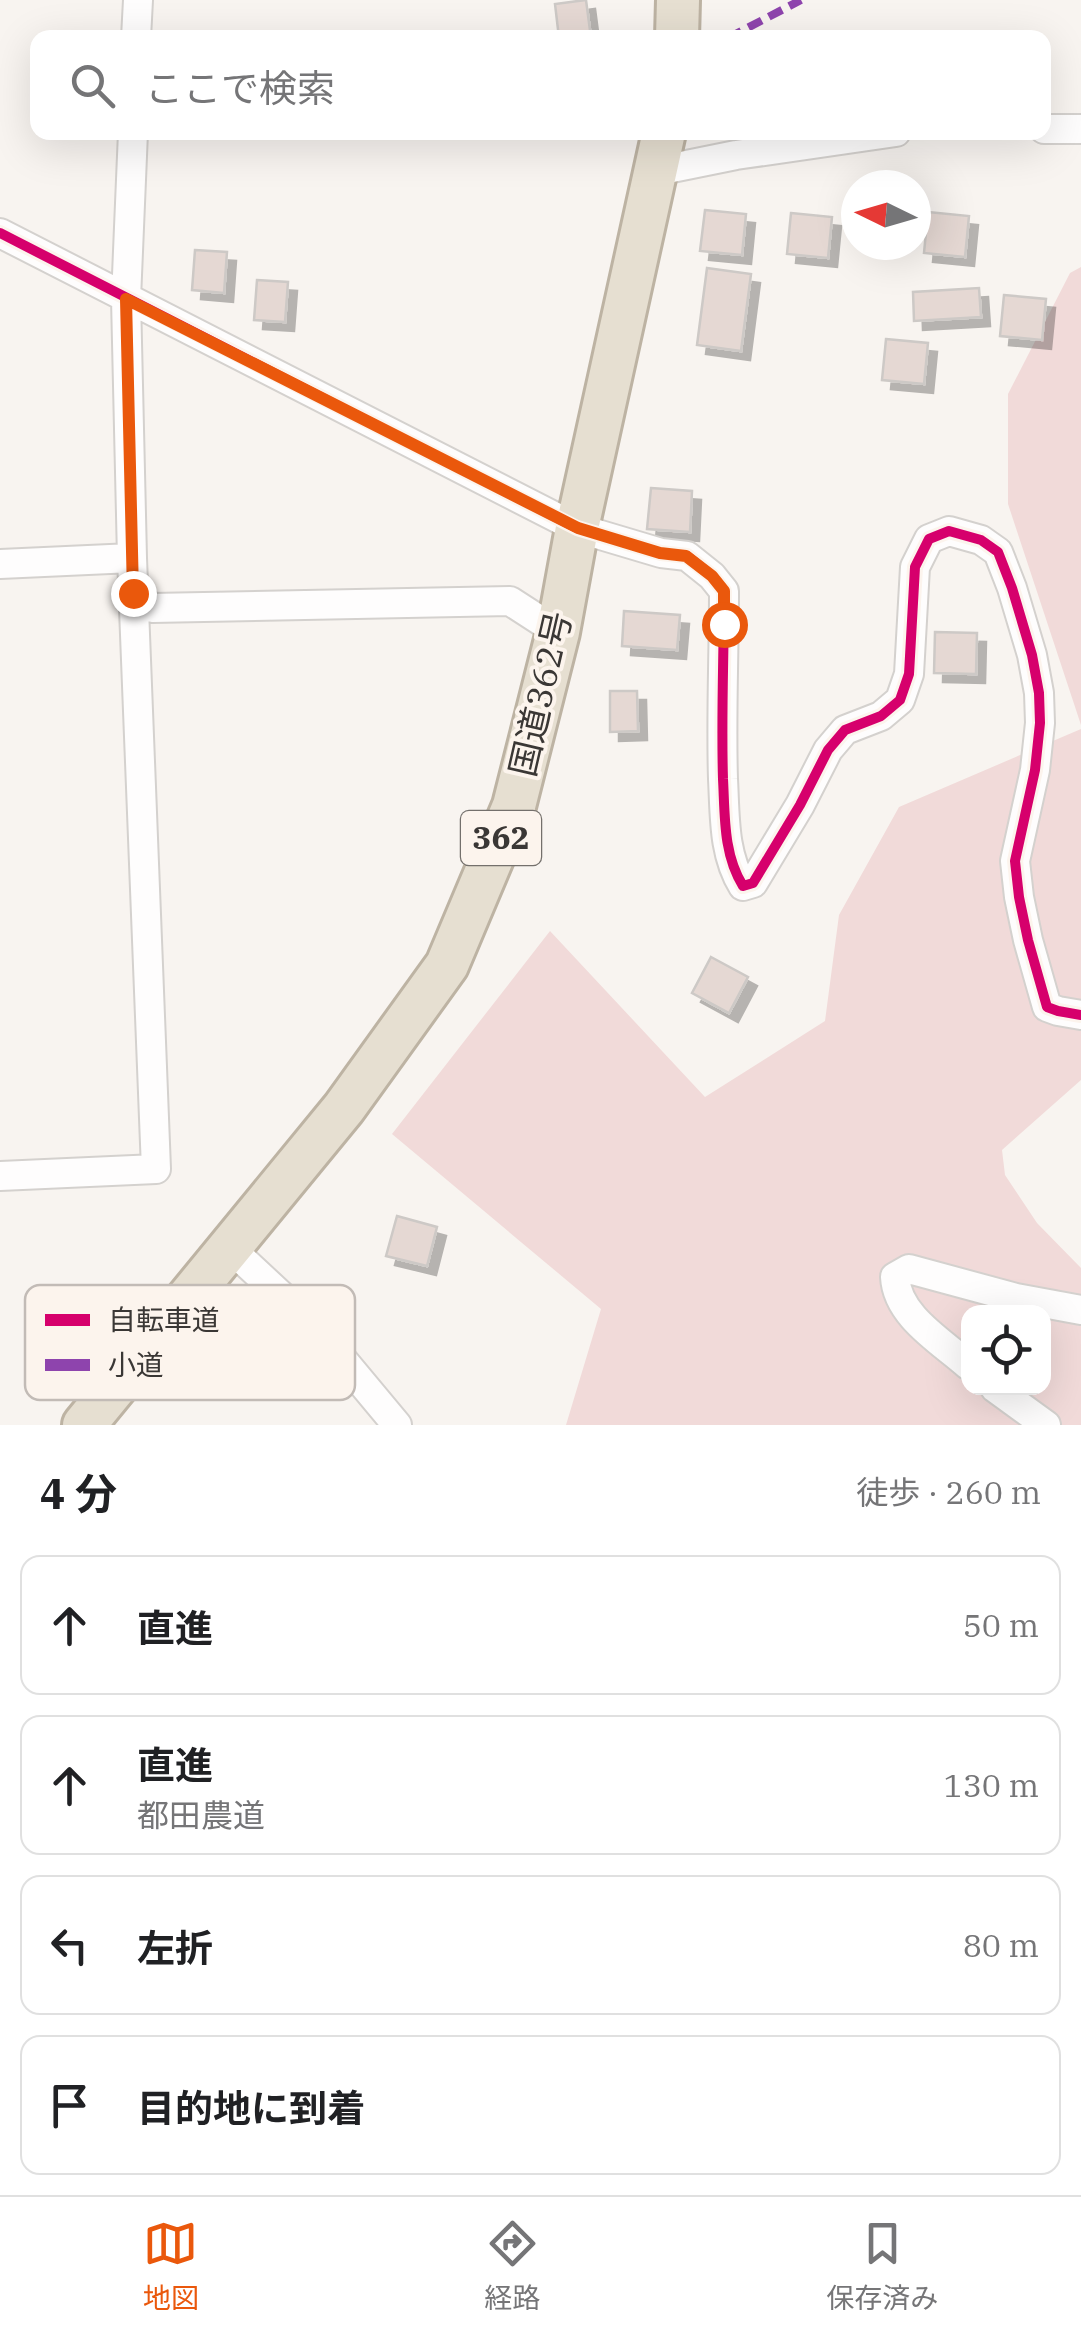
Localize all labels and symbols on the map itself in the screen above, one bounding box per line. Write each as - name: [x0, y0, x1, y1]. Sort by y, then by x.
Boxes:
- north arrow: [841, 170, 931, 260]
- route end: [111, 571, 157, 617]
- route start: [702, 602, 748, 648]
- street label: 国道362号: [499, 607, 581, 781]
- road number: 362: [461, 811, 541, 865]
- legend: [25, 1285, 355, 1400]
- text: 自転車道: [108, 1301, 220, 1338]
- text: 小道: [108, 1346, 164, 1383]

